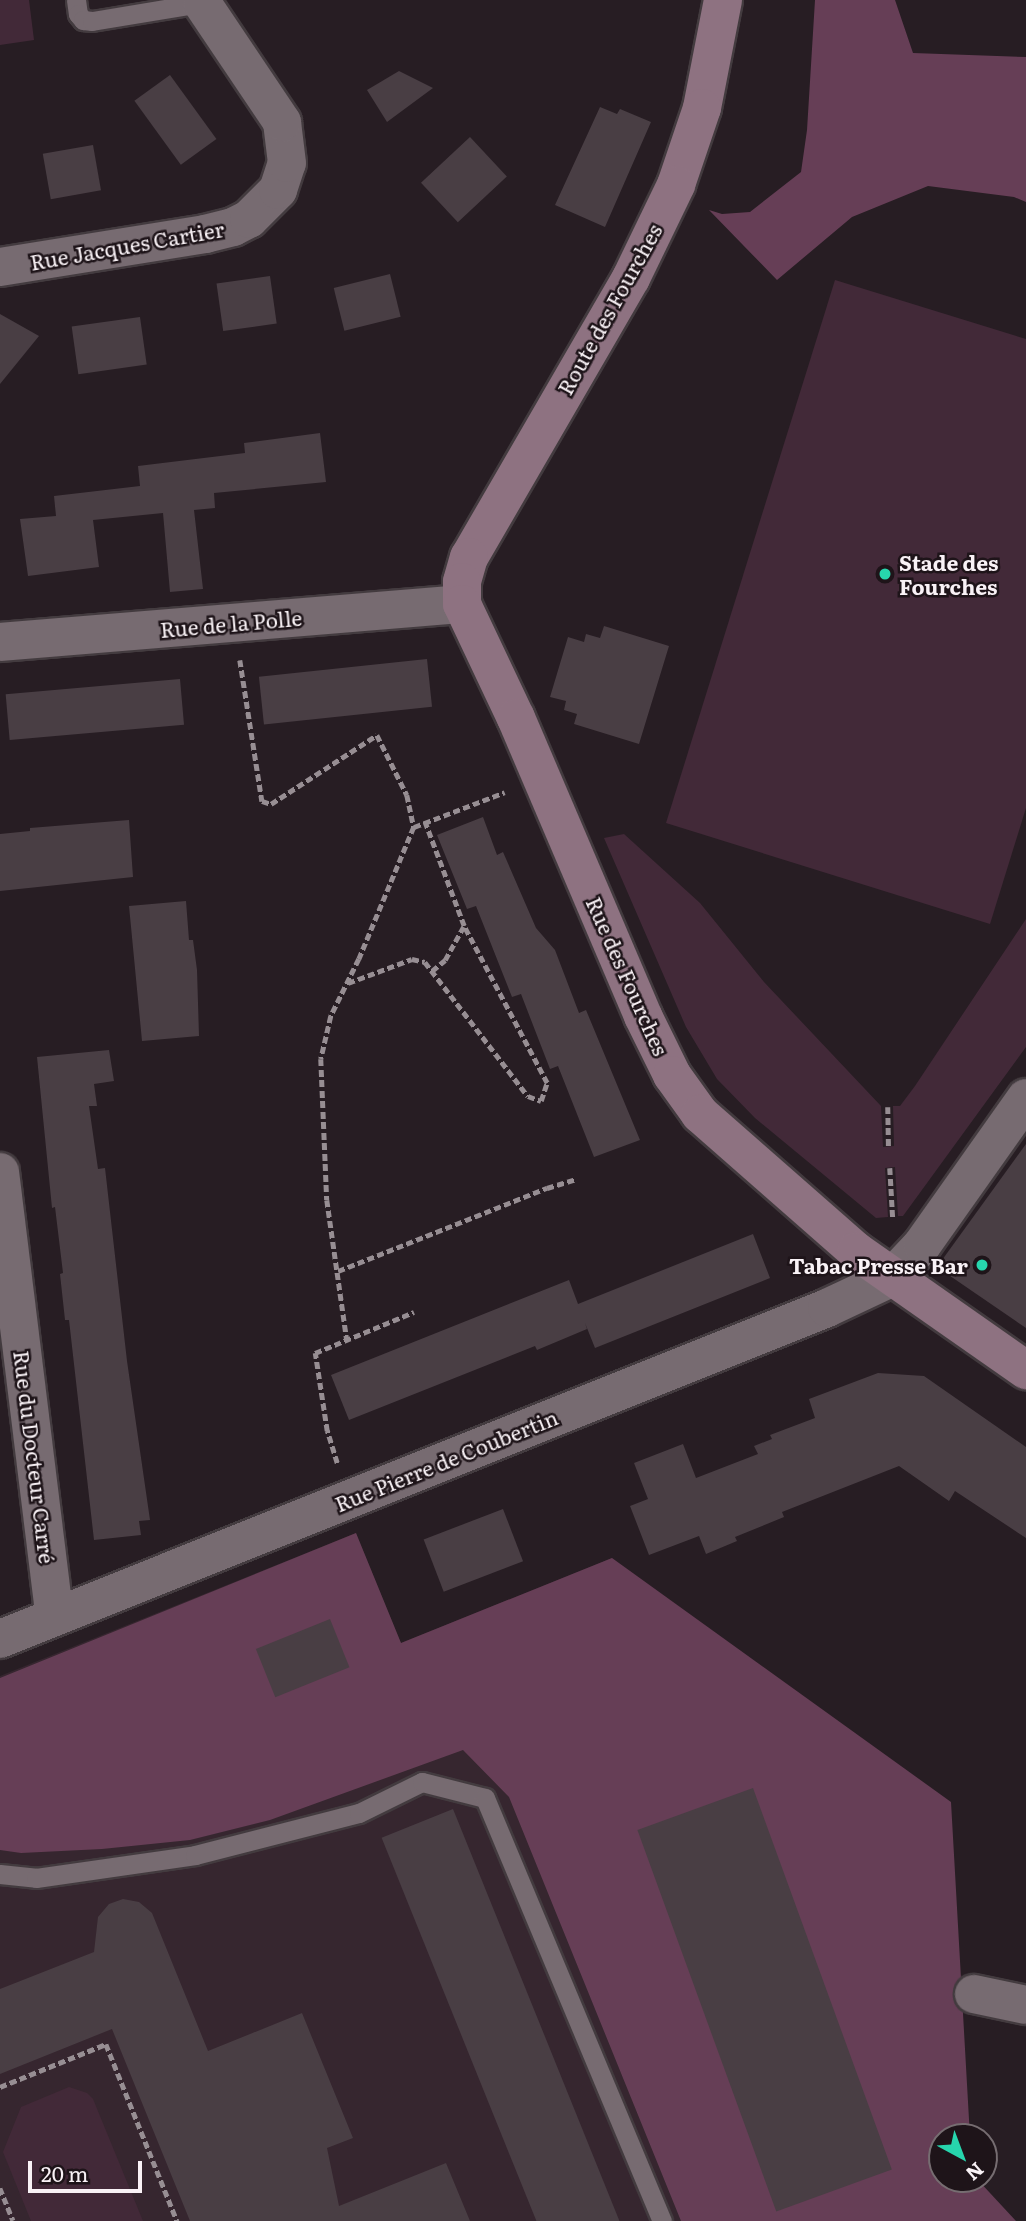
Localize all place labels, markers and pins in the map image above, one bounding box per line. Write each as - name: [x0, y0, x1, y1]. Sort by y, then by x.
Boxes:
- place label: Stade des Fourches: [899, 549, 999, 599]
- marker: Stade des Fourches: [877, 566, 893, 582]
- place label: Tabac Presse Bar: [789, 1252, 968, 1278]
- marker: Tabac Presse Bar: [974, 1257, 990, 1273]

